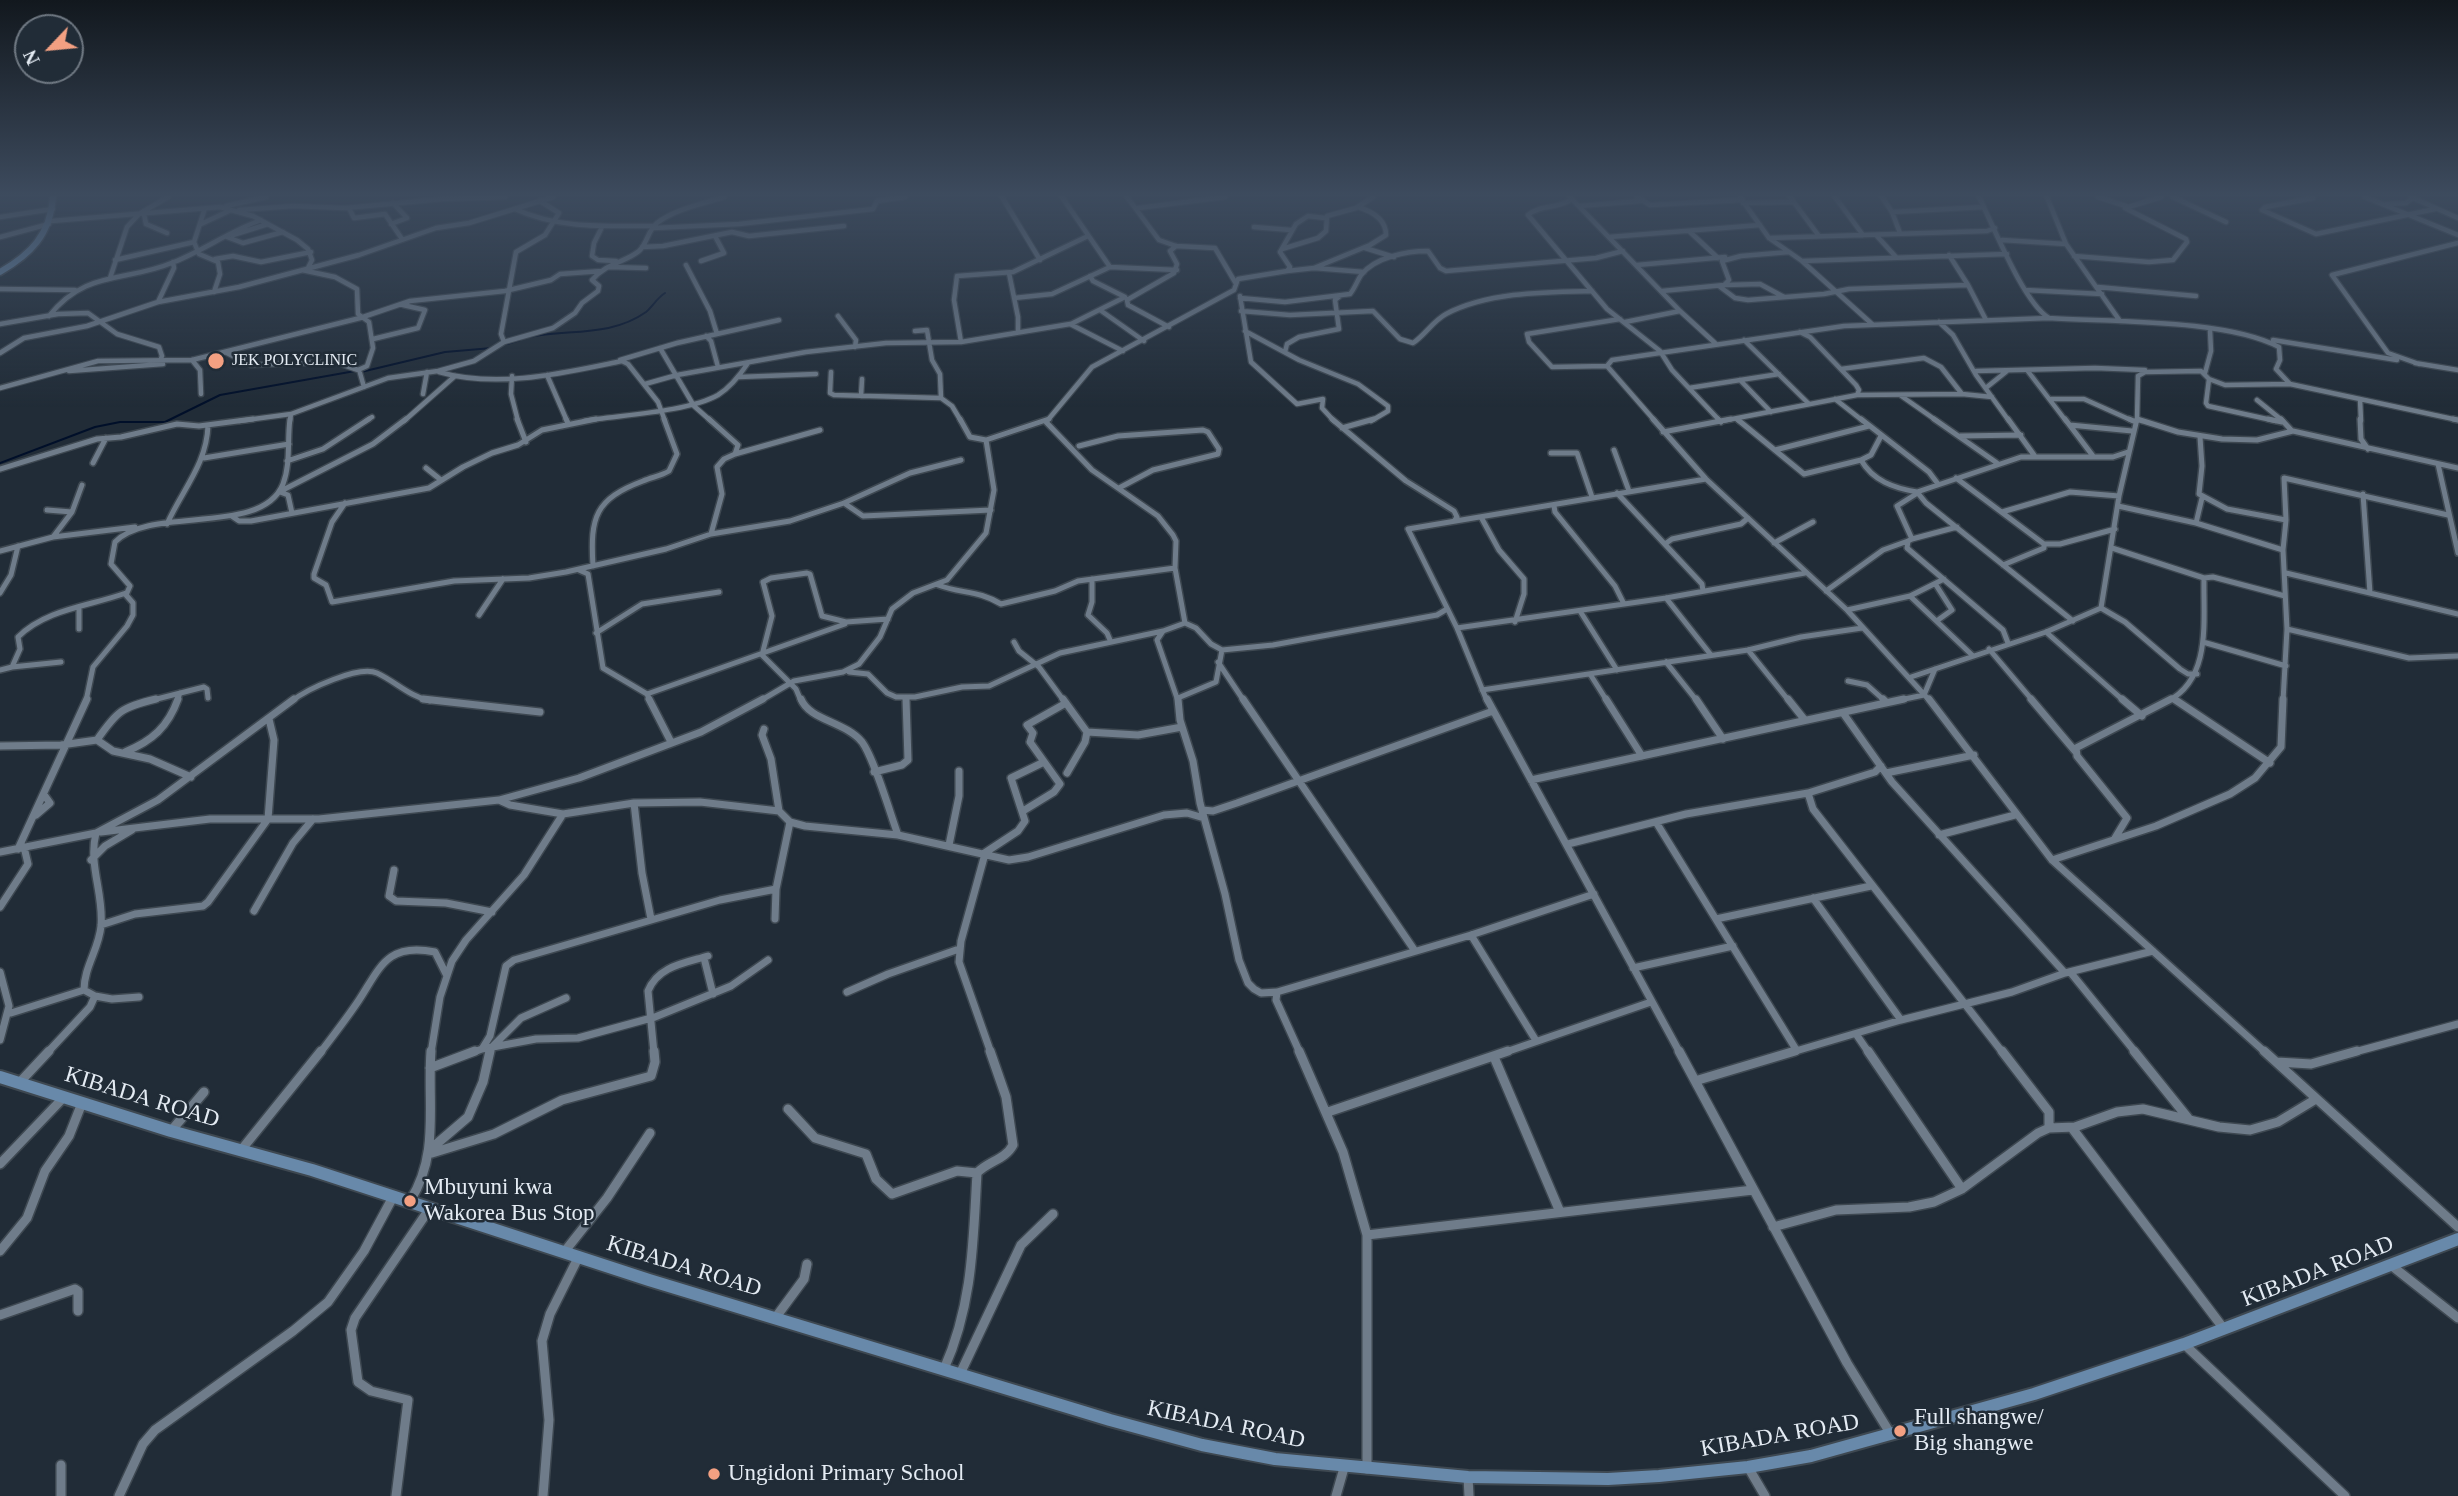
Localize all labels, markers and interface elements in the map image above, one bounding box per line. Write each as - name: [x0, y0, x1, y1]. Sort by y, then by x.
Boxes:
- north arrow: [14, 14, 84, 84]
- text: N: [19, 47, 44, 68]
- marker: JEK POLYCLINIC: [206, 351, 226, 371]
- place label: JEK POLYCLINIC: [232, 351, 357, 371]
- street label: KIBADA ROAD: [61, 1061, 223, 1135]
- place label: Mbuyuni kwa Wakorea Bus Stop: [424, 1174, 595, 1228]
- marker: Mbuyuni kwa Wakorea Bus Stop: [402, 1193, 418, 1209]
- street label: KIBADA ROAD: [603, 1230, 765, 1304]
- street label: KIBADA ROAD: [2238, 1230, 2398, 1314]
- street label: KIBADA ROAD: [1145, 1395, 1307, 1455]
- place label: Full shangwe/ Big shangwe: [1914, 1404, 2044, 1458]
- street label: KIBADA ROAD: [1699, 1408, 1861, 1464]
- marker: Full shangwe/ Big shangwe: [1892, 1423, 1908, 1439]
- place label: Ungidoni Primary School: [728, 1460, 964, 1488]
- marker: Ungidoni Primary School: [706, 1466, 722, 1482]

